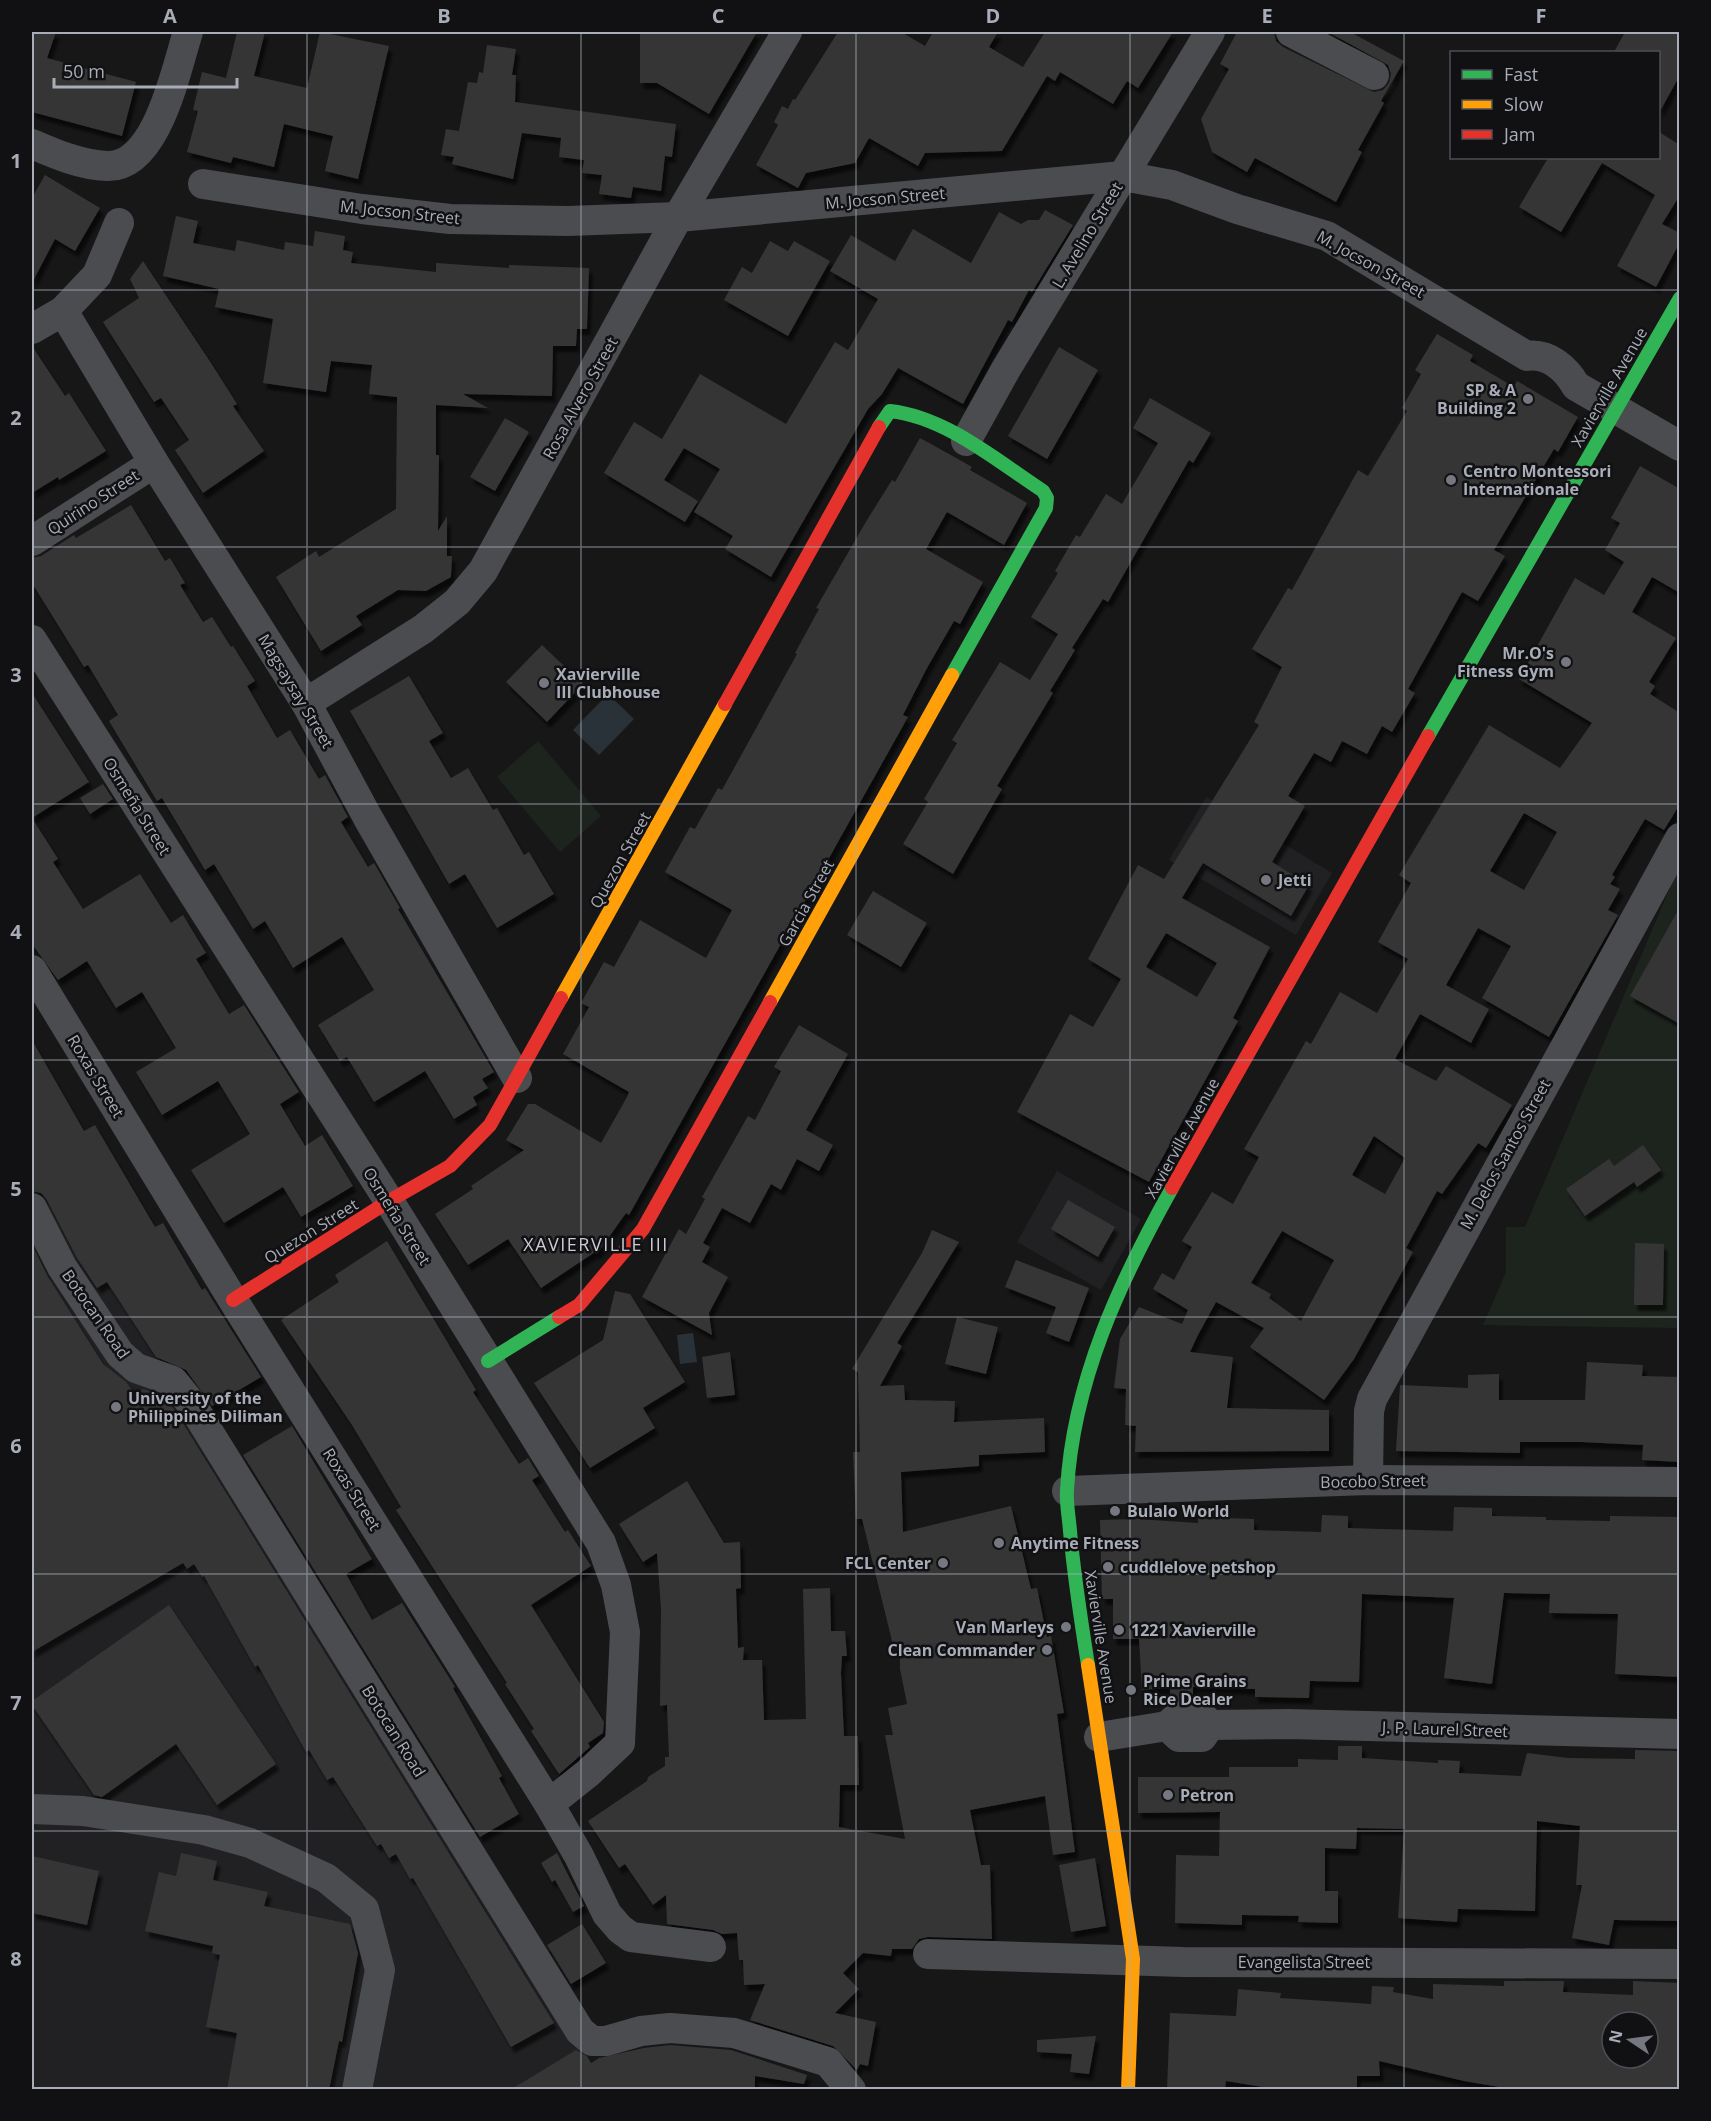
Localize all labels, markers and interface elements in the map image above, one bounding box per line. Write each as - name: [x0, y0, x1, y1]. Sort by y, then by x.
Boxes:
- text: A: [163, 2, 177, 29]
- text: B: [437, 2, 451, 29]
- text: C: [712, 2, 725, 29]
- text: D: [986, 2, 1000, 29]
- text: E: [1261, 2, 1273, 29]
- text: F: [1536, 2, 1546, 29]
- scale bar: [54, 51, 237, 89]
- legend: [1450, 51, 1660, 159]
- text: 50 m: [63, 59, 105, 83]
- text: Fast: [1504, 62, 1538, 86]
- text: Slow: [1504, 92, 1543, 116]
- text: Jam: [1502, 122, 1536, 146]
- text: 1: [10, 147, 22, 174]
- street label: L. Avelino Street: [1047, 178, 1128, 292]
- street label: M. Jocson Street: [824, 182, 946, 214]
- street label: M. Jocson Street: [339, 195, 461, 229]
- street label: M. Jocson Street: [1313, 225, 1429, 303]
- street label: Xavierville Avenue: [1566, 323, 1652, 451]
- street label: Rosa Alvero Street: [537, 333, 623, 463]
- place label: SP & A Building 2: [1437, 379, 1517, 419]
- marker: SP & A Building 2: [1521, 392, 1535, 406]
- text: 2: [10, 404, 22, 431]
- place label: Centro Montessori Internationale: [1463, 460, 1611, 500]
- street label: Quirino Street: [43, 464, 143, 540]
- marker: Centro Montessori Internationale: [1444, 473, 1458, 487]
- street label: Magsaysay Street: [253, 630, 339, 753]
- place label: Mr.O's Fitness Gym: [1457, 642, 1554, 682]
- marker: Mr.O's Fitness Gym: [1559, 655, 1573, 669]
- text: 3: [10, 661, 22, 688]
- place label: Xavierville III Clubhouse: [556, 663, 660, 703]
- marker: Xavierville III Clubhouse: [537, 676, 551, 690]
- street label: Osmeña Street: [98, 753, 176, 859]
- street label: Quezon Street: [584, 808, 656, 912]
- street label: Garcia Street: [773, 855, 839, 951]
- place label: Jetti: [1276, 869, 1312, 891]
- marker: Jetti: [1259, 873, 1273, 887]
- text: 4: [10, 918, 22, 945]
- street label: Roxas Street: [63, 1030, 130, 1122]
- street label: Xavierville Avenue: [1140, 1074, 1224, 1202]
- street label: M. Delos Santos Street: [1455, 1075, 1556, 1233]
- street label: Osmeña Street: [358, 1163, 436, 1269]
- text: 5: [10, 1175, 22, 1202]
- street label: Quezon Street: [260, 1193, 362, 1269]
- district label: XAVIERVILLE III: [523, 1232, 669, 1256]
- street label: Botocan Road: [57, 1265, 135, 1363]
- place label: University of the Philippines Diliman: [128, 1387, 283, 1427]
- marker: University of the Philippines Diliman: [109, 1400, 123, 1414]
- text: 6: [10, 1432, 22, 1459]
- street label: Roxas Street: [318, 1444, 386, 1535]
- street label: Bocobo Street: [1320, 1469, 1426, 1493]
- place label: Bulalo World: [1127, 1500, 1229, 1522]
- marker: Bulalo World: [1108, 1504, 1122, 1518]
- place label: Anytime Fitness: [1011, 1532, 1139, 1554]
- marker: Anytime Fitness: [992, 1536, 1006, 1550]
- place label: FCL Center: [845, 1552, 931, 1574]
- marker: FCL Center: [936, 1556, 950, 1570]
- place label: cuddlelove petshop: [1120, 1556, 1276, 1578]
- marker: cuddlelove petshop: [1101, 1560, 1115, 1574]
- street label: Xavierville Avenue: [1080, 1569, 1122, 1705]
- place label: Van Marleys: [956, 1616, 1054, 1638]
- place label: 1221 Xavierville: [1131, 1619, 1256, 1641]
- marker: Van Marleys: [1059, 1620, 1073, 1634]
- marker: 1221 Xavierville: [1112, 1623, 1126, 1637]
- place label: Clean Commander: [888, 1639, 1035, 1661]
- marker: Clean Commander: [1040, 1643, 1054, 1657]
- place label: Prime Grains Rice Dealer: [1143, 1670, 1246, 1710]
- street label: Botocan Road: [357, 1681, 431, 1781]
- marker: Prime Grains Rice Dealer: [1124, 1683, 1138, 1697]
- text: 7: [10, 1689, 22, 1716]
- street label: J. P. Laurel Street: [1380, 1716, 1509, 1742]
- place label: Petron: [1180, 1784, 1234, 1806]
- marker: Petron: [1161, 1788, 1175, 1802]
- text: 8: [10, 1945, 22, 1972]
- street label: Evangelista Street: [1238, 1951, 1370, 1973]
- north arrow: [1600, 2010, 1660, 2070]
- text: N: [1603, 2028, 1628, 2045]

